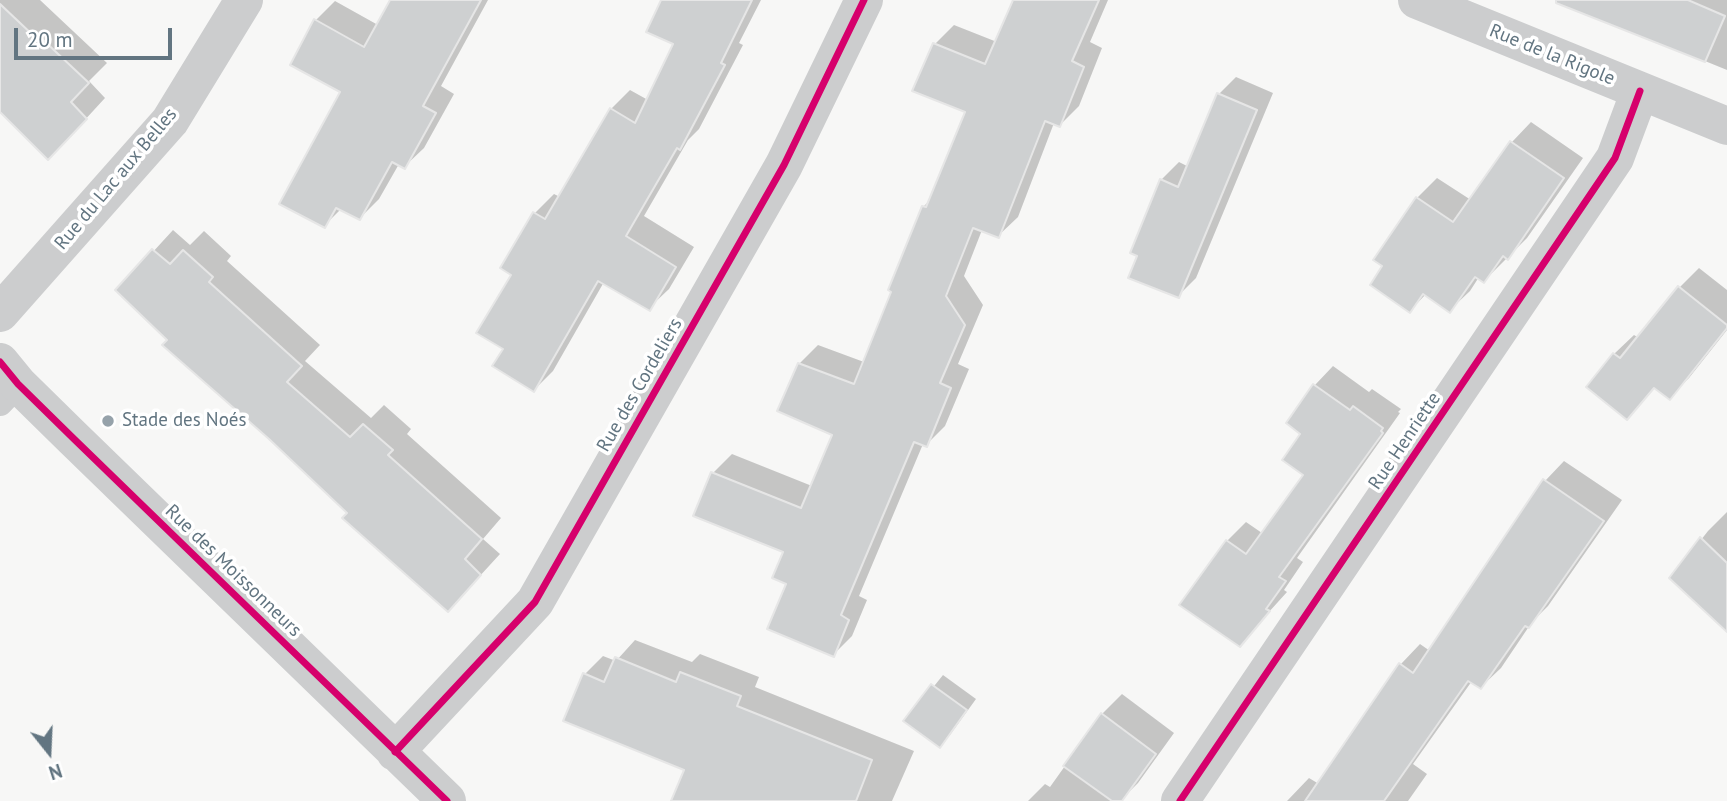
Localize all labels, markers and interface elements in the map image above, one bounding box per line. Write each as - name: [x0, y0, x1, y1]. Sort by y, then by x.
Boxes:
- scale bar: [18, 14, 175, 58]
- street label: Rue de la Rigole: [1486, 20, 1618, 90]
- text: 20 m: [27, 26, 73, 53]
- street label: Rue du Lac aux Belles: [50, 103, 182, 255]
- street label: Rue des Cordeliers: [593, 314, 687, 456]
- street label: Rue Henriette: [1364, 388, 1446, 494]
- place label: Stade des Noés: [122, 410, 246, 432]
- marker: Stade des Noés: [100, 413, 116, 429]
- street label: Rue des Moissonneurs: [160, 500, 306, 642]
- north arrow: [14, 717, 84, 787]
- text: N: [46, 759, 65, 785]

